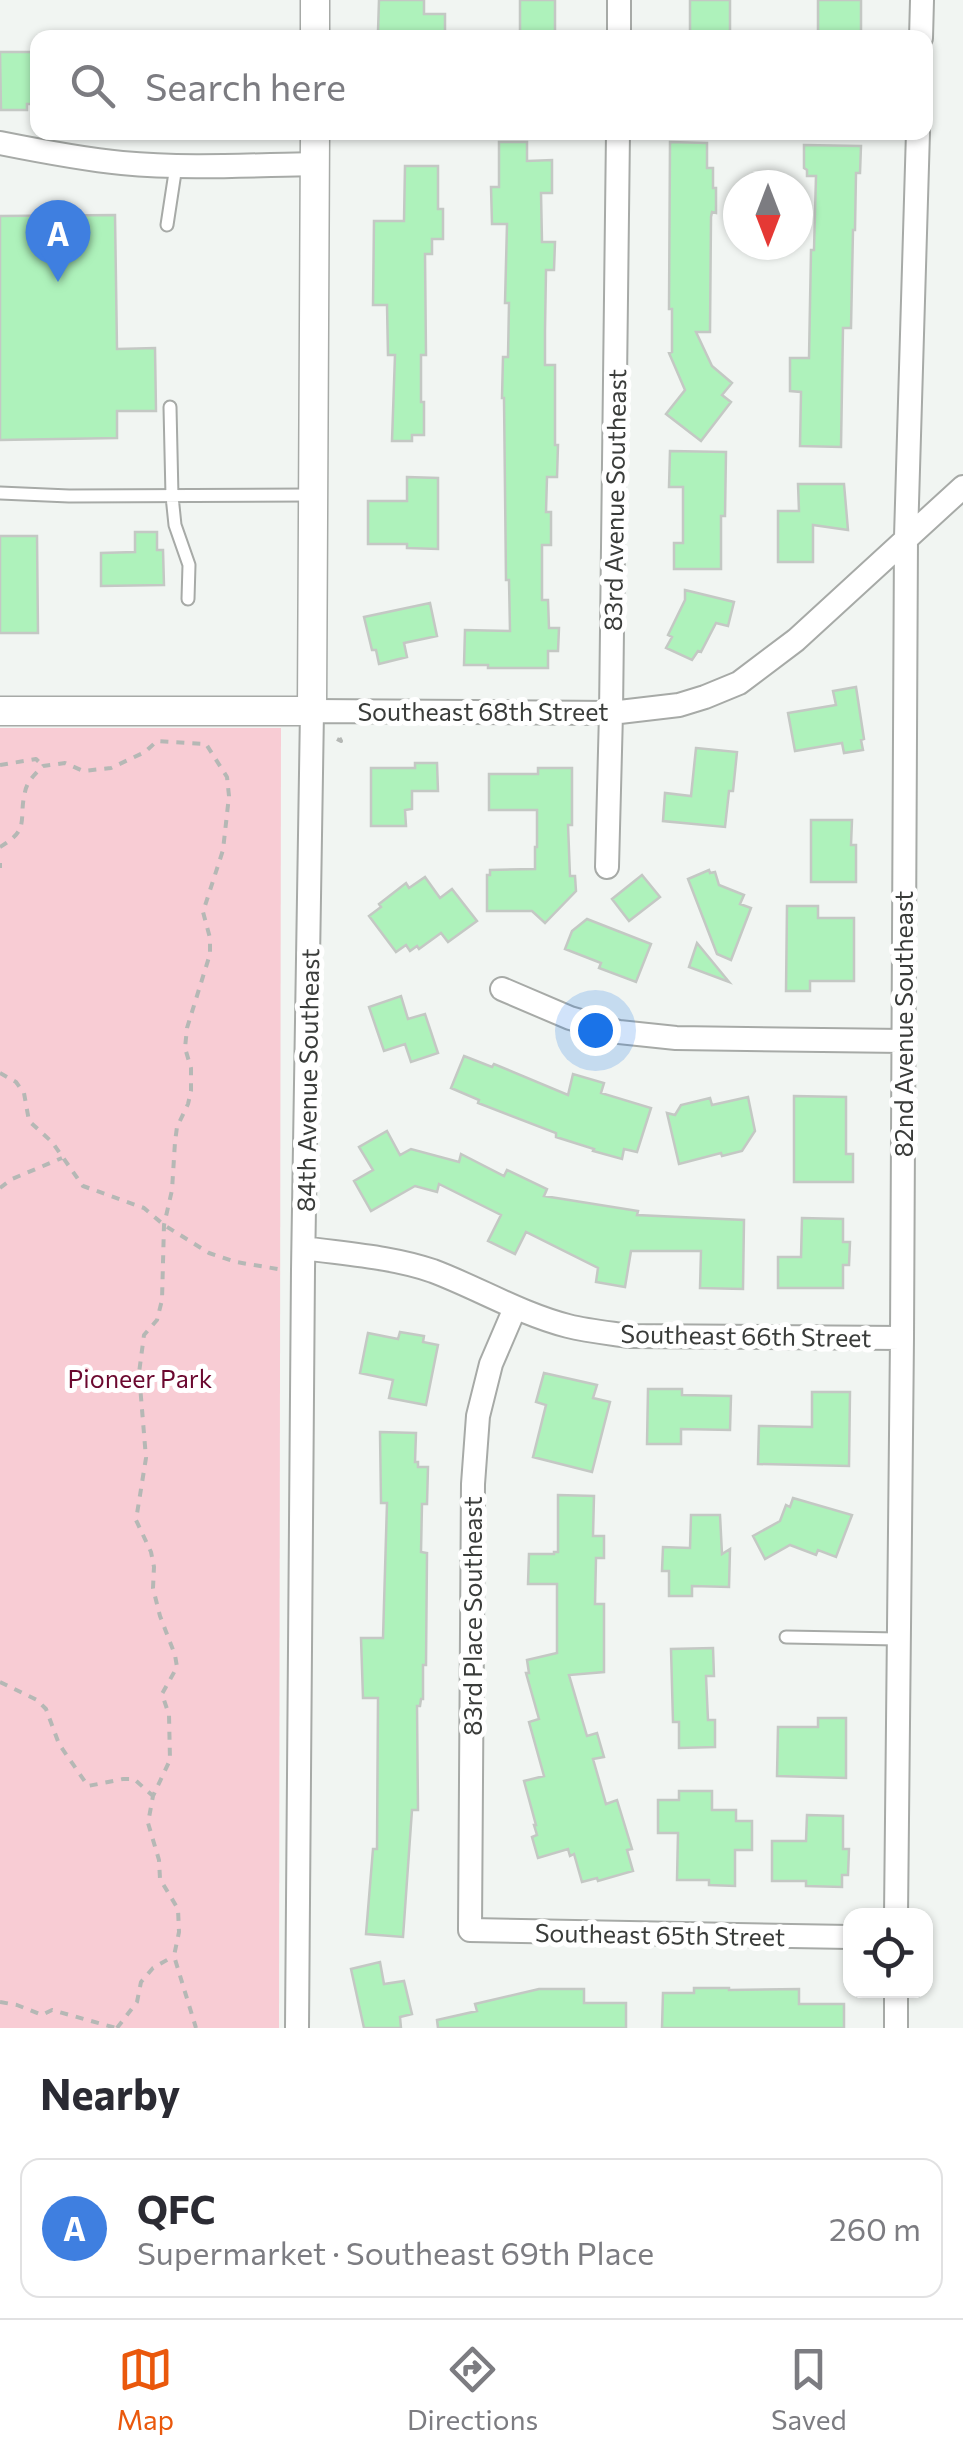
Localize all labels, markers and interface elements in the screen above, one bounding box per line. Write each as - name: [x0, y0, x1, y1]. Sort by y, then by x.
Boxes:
- search box: [30, 30, 933, 140]
- icon: search: [65, 58, 120, 113]
- text: Search here: [145, 62, 346, 109]
- north arrow: [723, 170, 813, 260]
- pin: A: [26, 200, 90, 282]
- street label: 83rd Avenue Southeast: [597, 369, 631, 631]
- street label: Southeast 68th Street: [357, 696, 609, 726]
- street label: 82nd Avenue Southeast: [888, 891, 918, 1157]
- street label: 84th Avenue Southeast: [290, 948, 324, 1212]
- your location: [570, 1005, 621, 1056]
- street label: Southeast 66th Street: [620, 1318, 872, 1352]
- park label: Pioneer Park: [68, 1363, 213, 1393]
- street label: 83rd Place Southeast: [457, 1496, 487, 1736]
- map controls: [843, 1908, 933, 1998]
- button: locate: [843, 1908, 933, 1998]
- street label: Southeast 65th Street: [535, 1917, 785, 1951]
- text: Nearby: [40, 2067, 180, 2119]
- text: QFC: [137, 2185, 216, 2232]
- text: A: [63, 2208, 86, 2248]
- text: 260 m: [829, 2208, 921, 2248]
- text: Supermarket · Southeast 69th Place: [137, 2232, 654, 2272]
- tab: Map: [116, 2342, 174, 2436]
- tab: Directions: [407, 2342, 538, 2436]
- tab: Saved: [771, 2342, 847, 2436]

